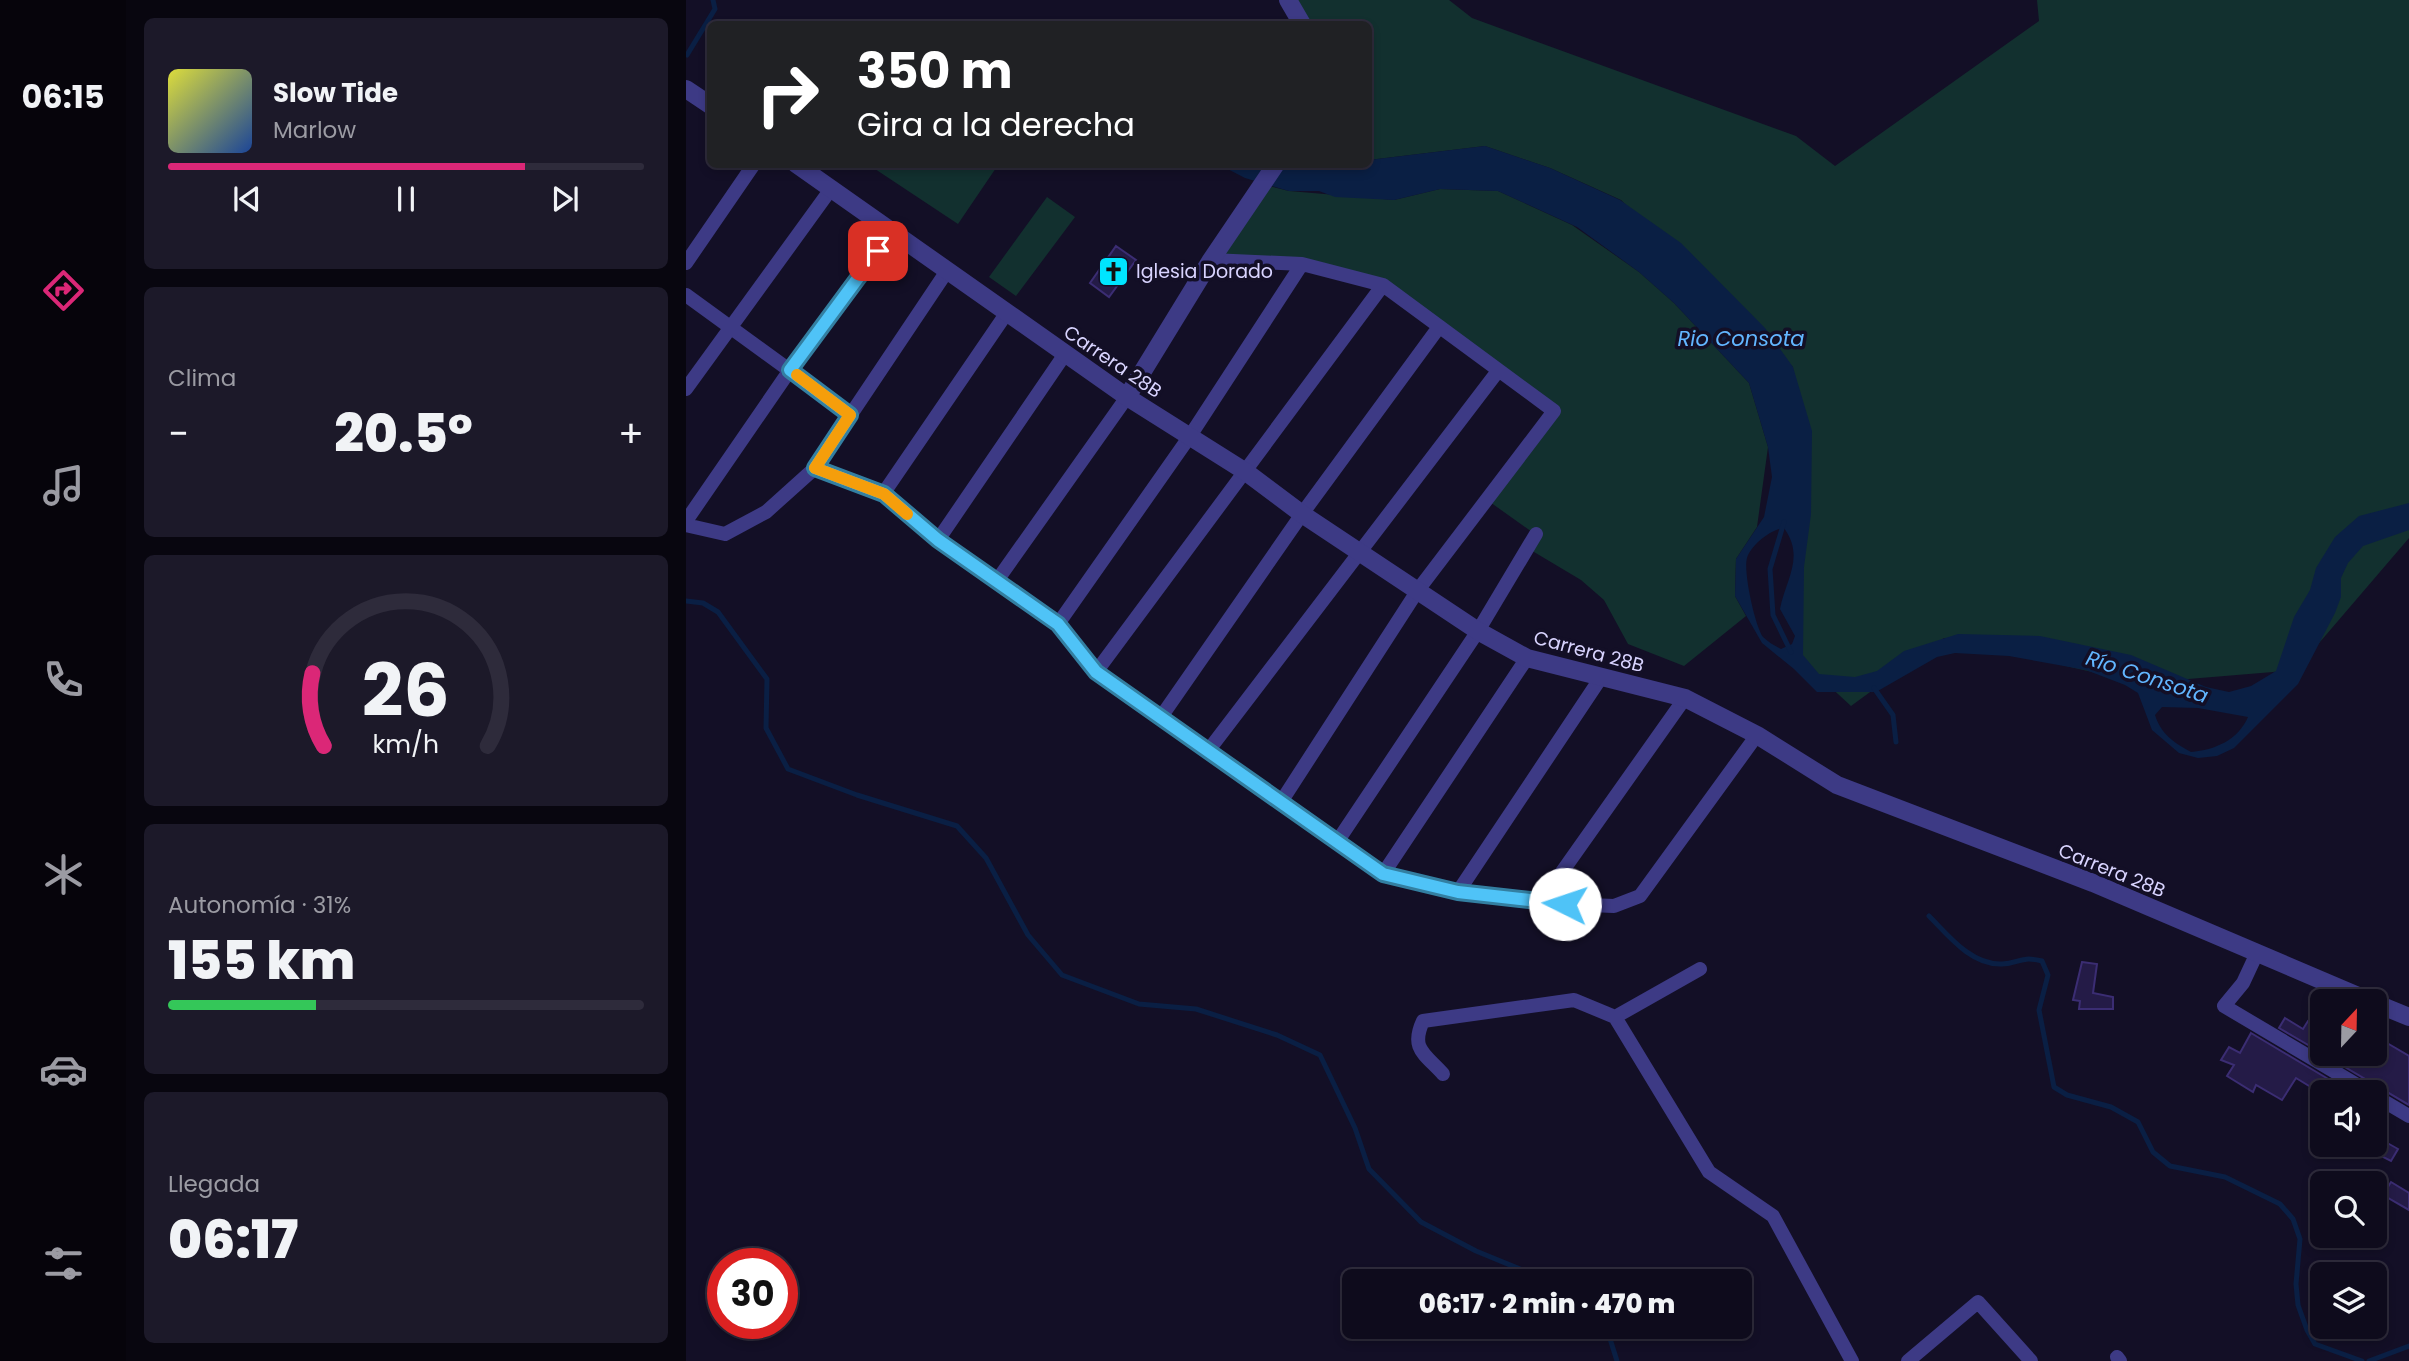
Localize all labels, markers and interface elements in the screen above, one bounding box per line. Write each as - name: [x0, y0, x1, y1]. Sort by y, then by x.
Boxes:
- text: 350 m: [857, 37, 1013, 105]
- icon: right: [742, 49, 833, 140]
- text: 06:15: [21, 74, 105, 119]
- text: Slow Tide: [273, 75, 398, 111]
- text: Gira a la derecha: [857, 102, 1135, 147]
- text: Marlow: [273, 114, 356, 146]
- icon: previous: [228, 180, 266, 218]
- icon: pause: [387, 180, 425, 218]
- icon: next: [546, 180, 584, 218]
- pin: [848, 221, 908, 281]
- icon: arrive: [859, 232, 897, 270]
- church icon: Iglesia Dorado: [1096, 254, 1130, 288]
- place label: Iglesia Dorado: [1136, 258, 1273, 285]
- icon: directions: [39, 266, 88, 315]
- street label: Carrera 28B: [1058, 319, 1167, 404]
- water label: Rio Consota: [1678, 324, 1804, 353]
- text: Clima: [168, 362, 236, 394]
- text: 20.5°: [334, 397, 473, 470]
- text: −: [168, 407, 189, 460]
- text: +: [618, 407, 644, 460]
- icon: music: [39, 461, 88, 510]
- street label: Carrera 28B: [1531, 624, 1647, 679]
- text: 26: [362, 641, 450, 742]
- water label: Río Consota: [2082, 643, 2212, 710]
- icon: phone: [39, 655, 88, 704]
- text: km/h: [373, 727, 439, 762]
- street label: Carrera 28B: [2054, 837, 2169, 904]
- icon: climate: [39, 850, 88, 899]
- position arrow: [1528, 867, 1602, 941]
- text: Autonomía · 31%: [168, 889, 351, 921]
- text: 155 km: [168, 924, 355, 997]
- north arrow: [2310, 989, 2387, 1066]
- map controls: [2310, 989, 2387, 1339]
- icon: car: [39, 1045, 88, 1094]
- button: sound: [2310, 1080, 2387, 1157]
- text: Llegada: [168, 1168, 260, 1200]
- button: search: [2310, 1171, 2387, 1248]
- text: 06:17: [168, 1203, 298, 1276]
- icon: filters: [39, 1239, 88, 1288]
- speed limit sign: 30: [707, 1248, 798, 1339]
- button: layers: [2310, 1262, 2387, 1339]
- text: 06:17 · 2 min · 470 m: [1419, 1286, 1675, 1322]

